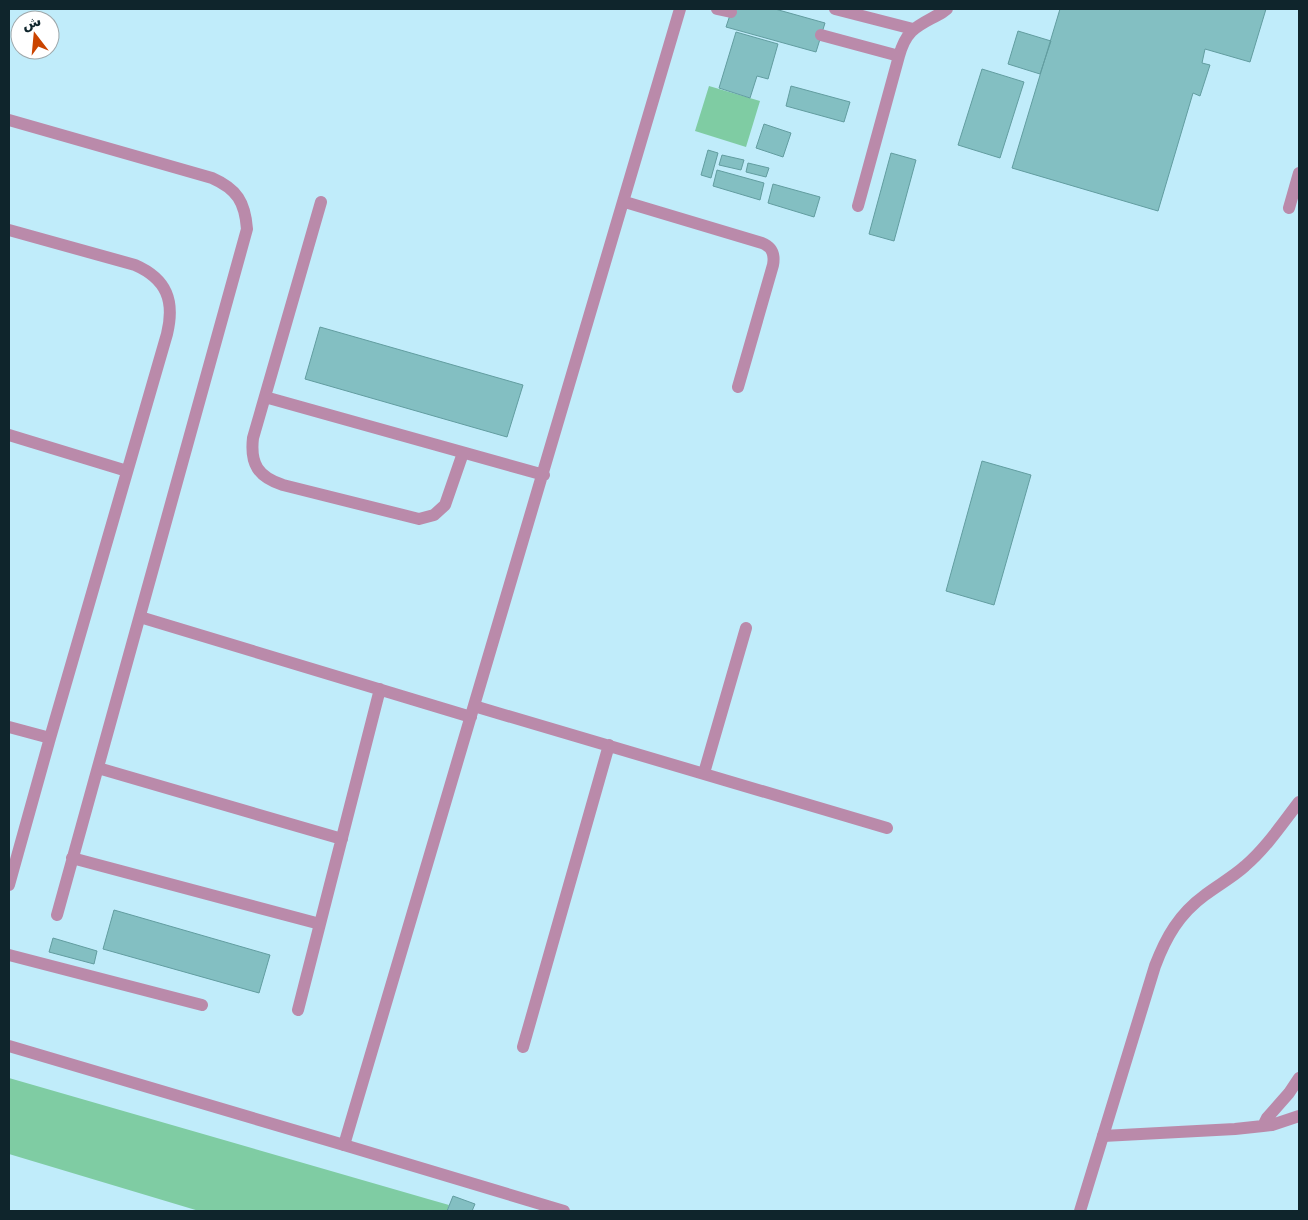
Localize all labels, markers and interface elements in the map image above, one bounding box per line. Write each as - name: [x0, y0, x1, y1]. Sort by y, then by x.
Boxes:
- north arrow: [10, 10, 60, 60]
- text: ش: [20, 12, 43, 33]

